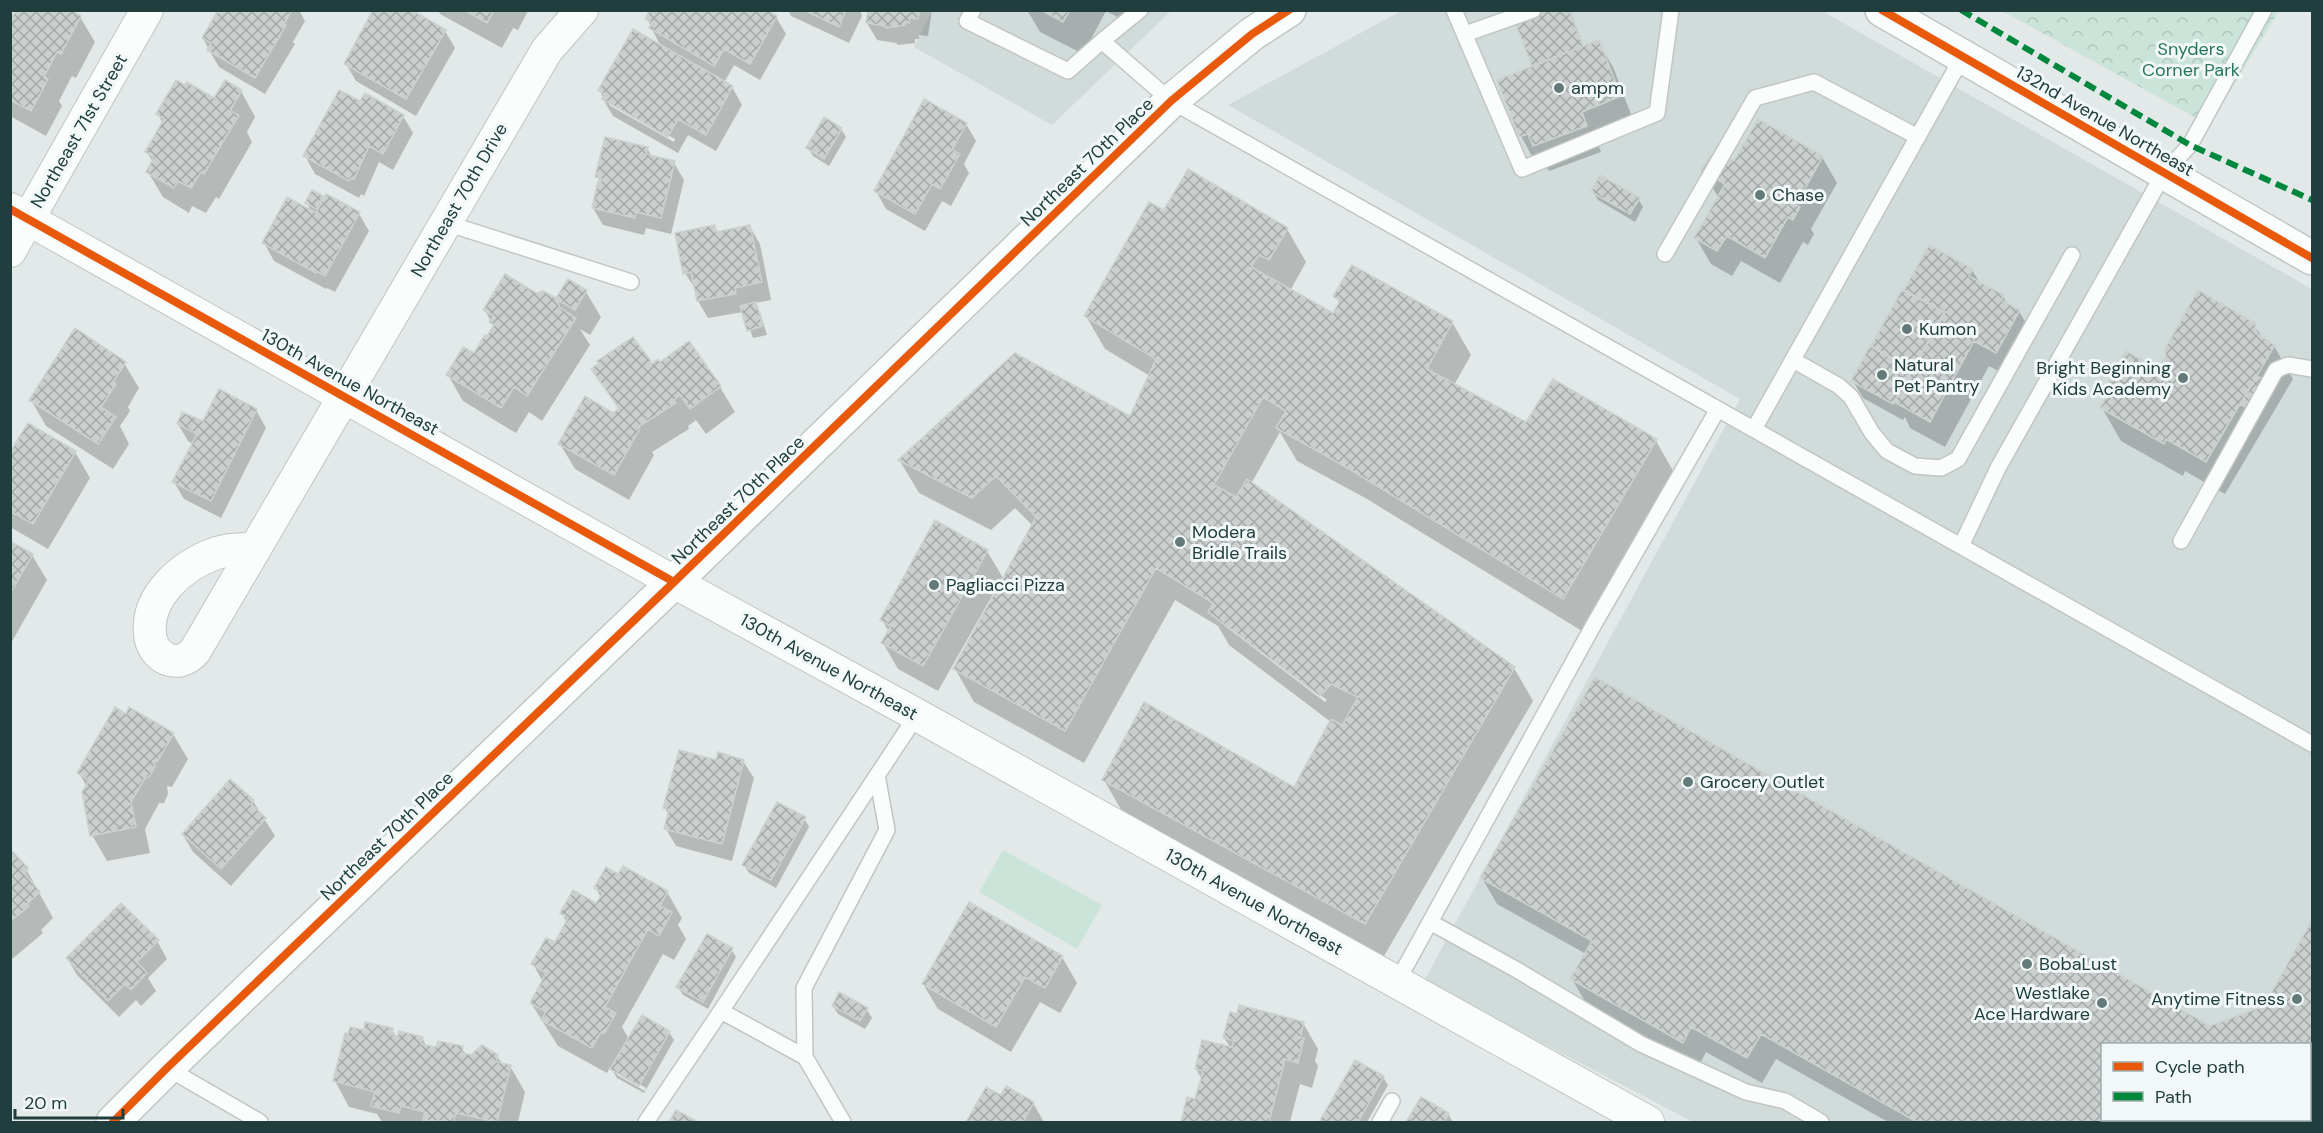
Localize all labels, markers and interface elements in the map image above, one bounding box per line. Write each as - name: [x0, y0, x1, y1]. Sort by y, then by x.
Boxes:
- park label: Snyders Corner Park: [2142, 37, 2240, 82]
- street label: Northeast 71st Street: [25, 49, 133, 213]
- street label: 132nd Avenue Northeast: [2012, 60, 2198, 182]
- place label: ampm: [1571, 76, 1624, 100]
- marker: ampm: [1552, 81, 1566, 95]
- street label: Northeast 70th Place: [1015, 92, 1159, 232]
- street label: Northeast 70th Drive: [405, 119, 513, 281]
- place label: Chase: [1772, 183, 1824, 207]
- marker: Chase: [1753, 188, 1767, 202]
- place label: Kumon: [1919, 317, 1977, 341]
- marker: Kumon: [1900, 322, 1914, 336]
- street label: 130th Avenue Northeast: [257, 323, 443, 441]
- place label: Natural Pet Pantry: [1894, 353, 1980, 398]
- place label: Bright Beginning Kids Academy: [2036, 356, 2171, 401]
- marker: Natural Pet Pantry: [1875, 368, 1889, 382]
- marker: Bright Beginning Kids Academy: [2176, 371, 2190, 385]
- street label: Northeast 70th Place: [666, 430, 810, 570]
- place label: Modera Bridle Trails: [1192, 520, 1287, 565]
- marker: Modera Bridle Trails: [1173, 535, 1187, 549]
- place label: Pagliacci Pizza: [946, 573, 1065, 597]
- marker: Pagliacci Pizza: [927, 578, 941, 592]
- street label: 130th Avenue Northeast: [736, 608, 922, 726]
- street label: Northeast 70th Place: [315, 766, 459, 906]
- place label: Grocery Outlet: [1700, 770, 1825, 794]
- marker: Grocery Outlet: [1681, 775, 1695, 789]
- street label: 130th Avenue Northeast: [1161, 843, 1347, 961]
- place label: BobaLust: [2039, 952, 2117, 976]
- marker: BobaLust: [2020, 957, 2034, 971]
- place label: Westlake Ace Hardware: [1974, 981, 2090, 1026]
- place label: Anytime Fitness: [2151, 987, 2285, 1011]
- marker: Anytime Fitness: [2290, 992, 2304, 1006]
- marker: Westlake Ace Hardware: [2095, 996, 2109, 1010]
- legend: [2101, 1043, 2311, 1121]
- text: Cycle path: [2155, 1055, 2245, 1079]
- scale bar: [15, 1082, 123, 1120]
- text: Path: [2155, 1085, 2192, 1109]
- text: 20 m: [24, 1091, 67, 1115]

